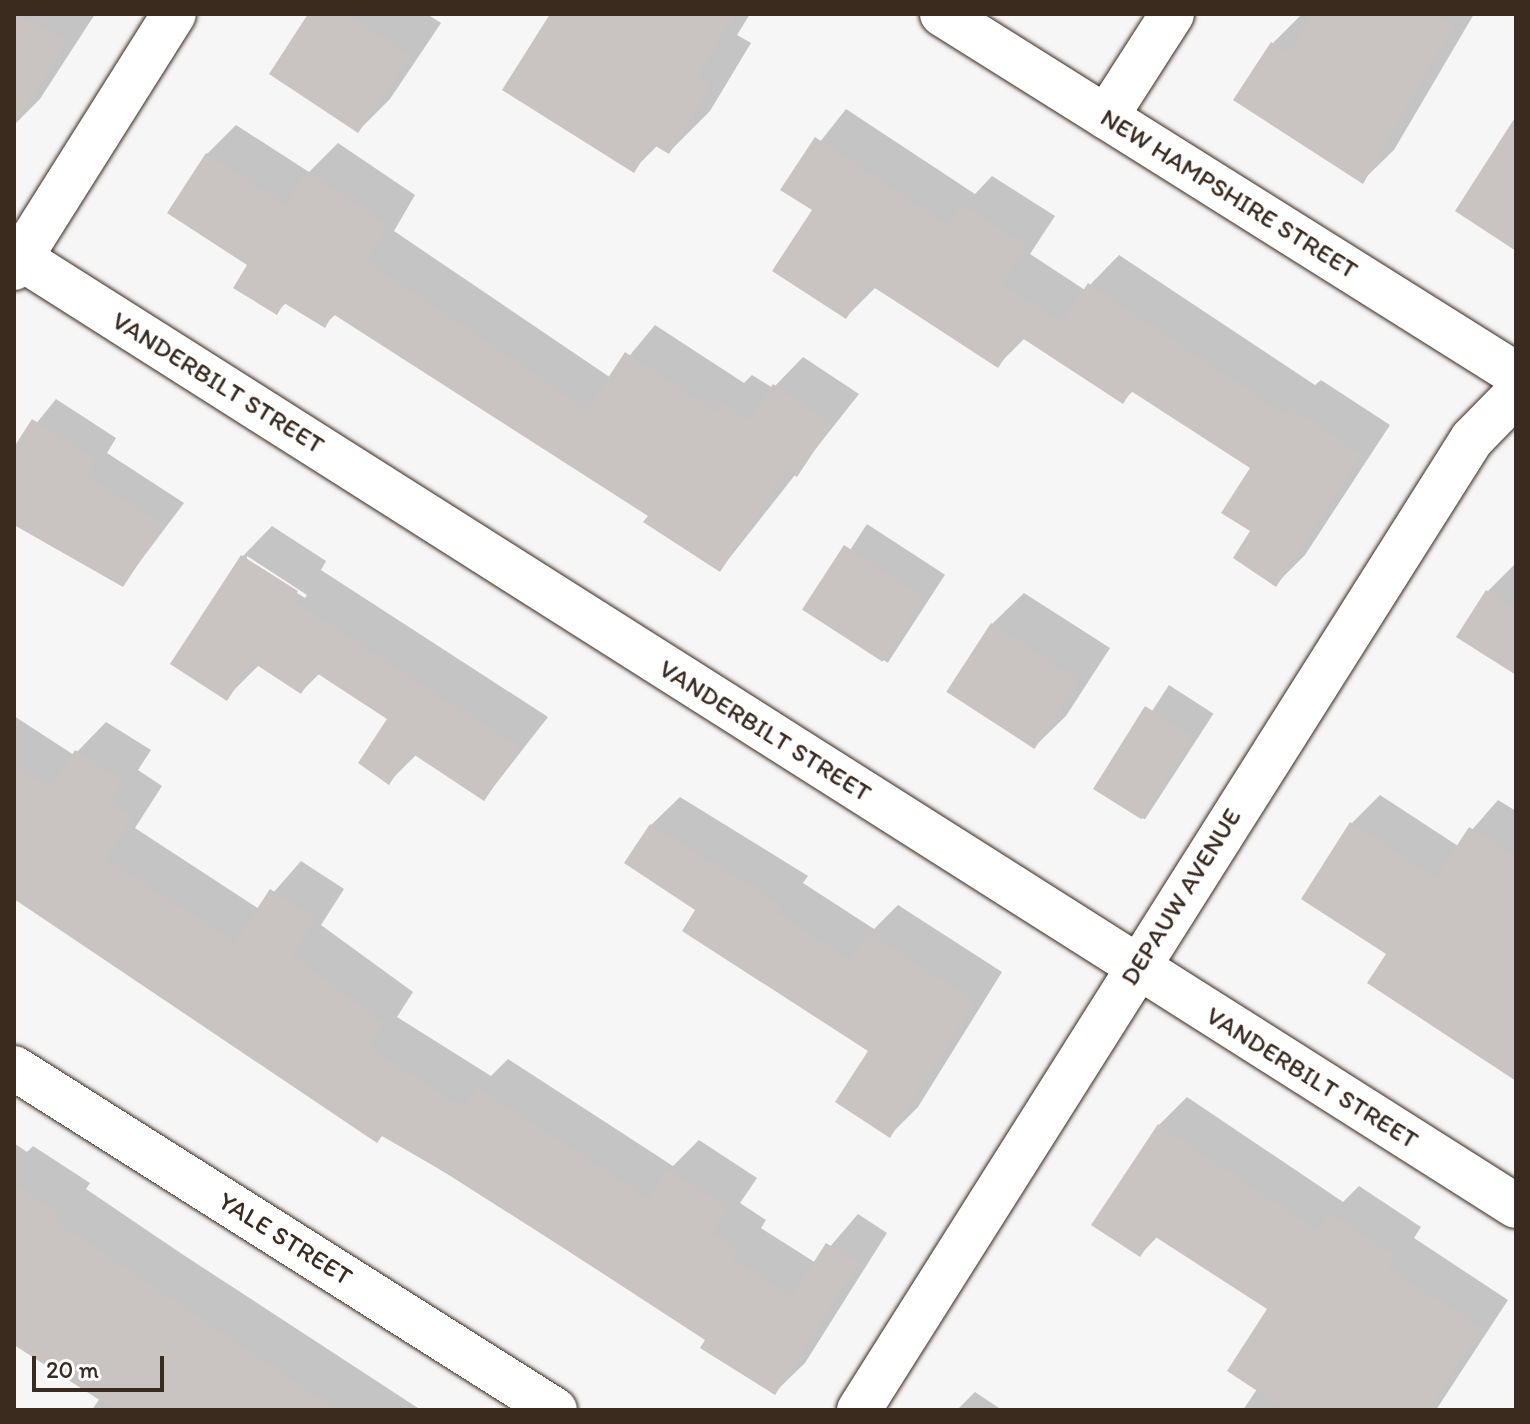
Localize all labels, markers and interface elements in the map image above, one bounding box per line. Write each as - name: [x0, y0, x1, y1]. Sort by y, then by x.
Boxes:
- street label: NEW HAMPSHIRE STREET: [1096, 103, 1362, 285]
- street label: VANDERBILT STREET: [106, 305, 330, 461]
- street label: VANDERBILT STREET: [653, 653, 877, 809]
- street label: DEPAUW AVENUE: [1114, 803, 1248, 991]
- street label: VANDERBILT STREET: [1200, 1000, 1424, 1156]
- street label: YALE STREET: [212, 1185, 358, 1293]
- scale bar: [36, 1340, 168, 1390]
- text: 20 m: [46, 1355, 99, 1384]

